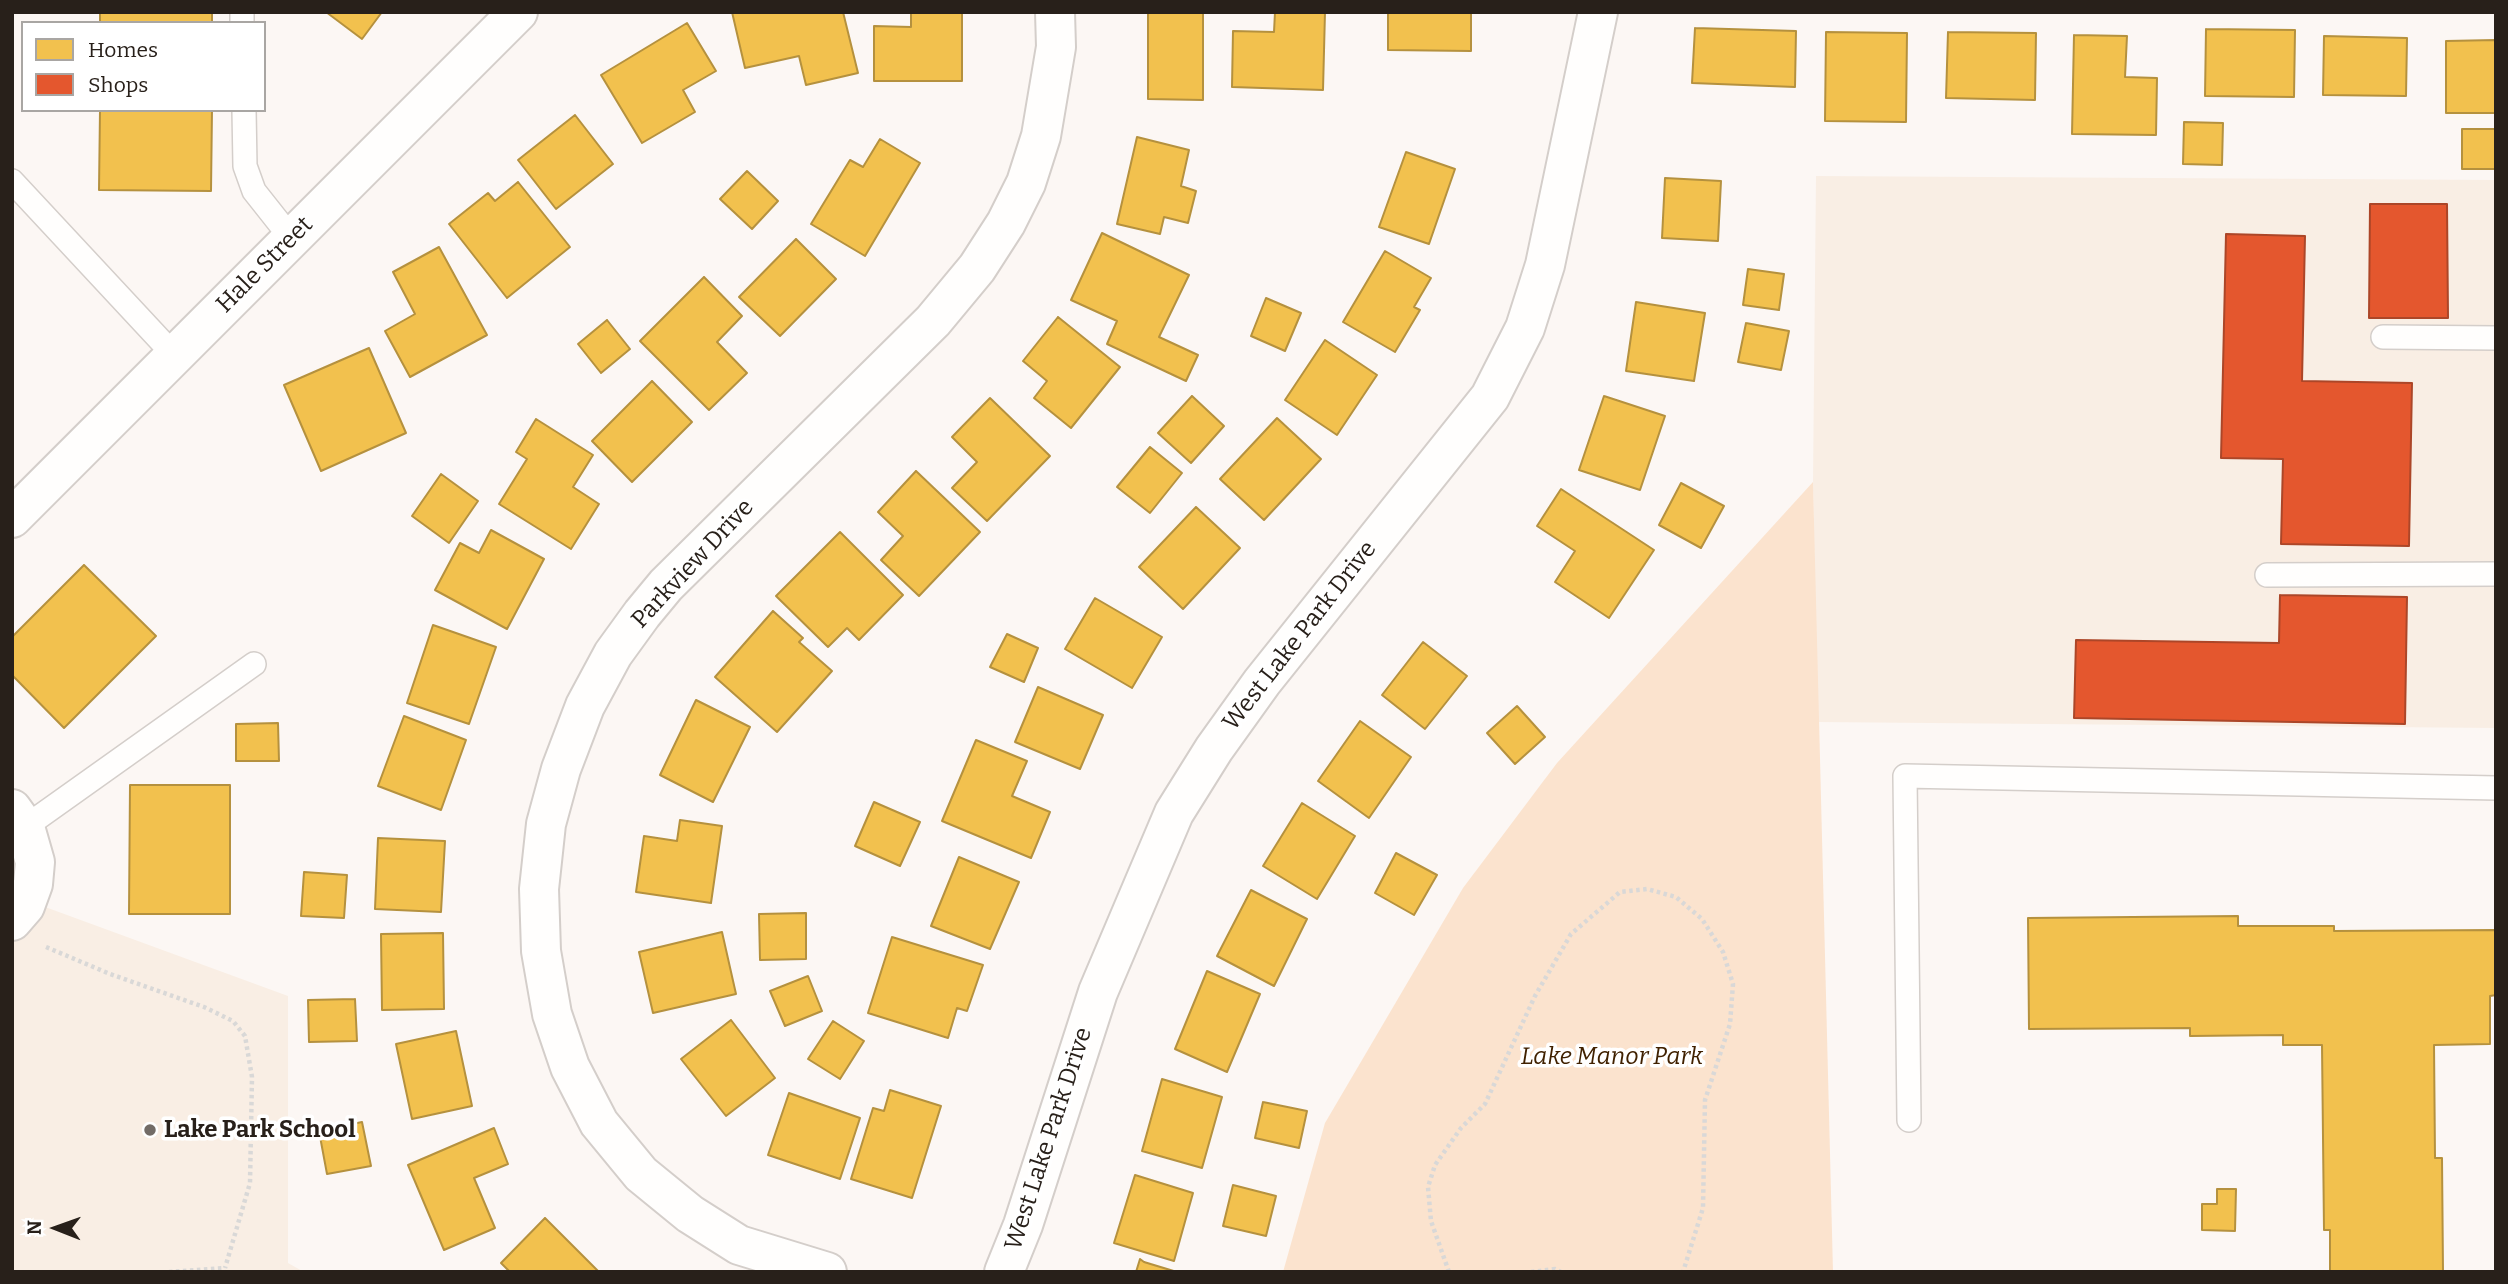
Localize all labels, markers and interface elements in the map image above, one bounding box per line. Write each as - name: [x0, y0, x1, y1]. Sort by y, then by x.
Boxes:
- legend: [21, 21, 266, 112]
- text: Homes: [88, 37, 158, 63]
- text: Shops: [88, 72, 148, 98]
- street label: Hale Street: [211, 211, 319, 319]
- street label: Parkview Drive: [626, 494, 760, 634]
- street label: West Lake Park Drive: [1217, 536, 1383, 736]
- street label: West Lake Park Drive: [999, 1024, 1099, 1254]
- park label: Lake Manor Park: [1521, 1043, 1703, 1071]
- place label: Lake Park School: [164, 1116, 356, 1144]
- marker: Lake Park School: [142, 1122, 158, 1138]
- north arrow: [21, 1193, 91, 1263]
- text: N: [23, 1220, 46, 1235]

